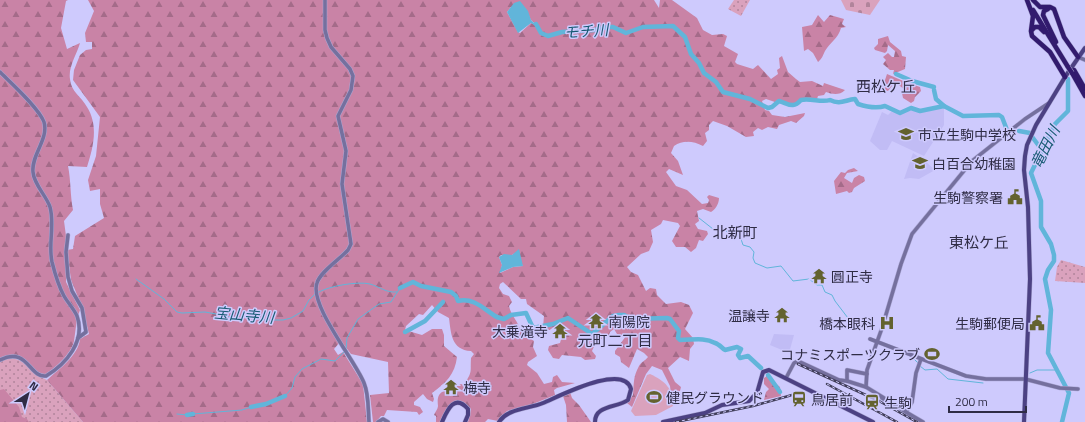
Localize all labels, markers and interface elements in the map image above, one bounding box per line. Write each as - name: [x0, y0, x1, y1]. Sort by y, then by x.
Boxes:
- water label: モチ川: [563, 18, 611, 44]
- district label: 西松ケ丘: [856, 75, 916, 98]
- water label: 竜田川: [1025, 120, 1066, 172]
- place label: 市立生駒中学校: [918, 124, 1016, 145]
- school or university icon: 市立生駒中学校: [897, 125, 915, 143]
- place label: 白百合幼稚園: [932, 153, 1016, 174]
- school or university icon: 白百合幼稚園: [911, 154, 929, 172]
- place label: 生駒警察署: [933, 187, 1003, 208]
- public building icon: 生駒警察署: [1006, 188, 1024, 206]
- district label: 北新町: [712, 221, 758, 244]
- district label: 東松ケ丘: [949, 231, 1009, 254]
- place label: 圓正寺: [831, 266, 873, 287]
- temple icon: 圓正寺: [810, 267, 828, 285]
- water label: 宝山寺川: [213, 301, 277, 329]
- place label: 温譲寺: [728, 305, 770, 326]
- temple icon: 温譲寺: [773, 306, 791, 324]
- place label: 南陽院: [608, 311, 650, 332]
- temple icon: 南陽院: [587, 312, 605, 330]
- place label: 橋本眼科: [819, 313, 875, 334]
- place label: 生駒郵便局: [955, 313, 1025, 334]
- hospital icon: 橋本眼科: [878, 314, 896, 332]
- public building icon: 生駒郵便局: [1028, 314, 1046, 332]
- place label: 大乗滝寺: [492, 321, 548, 342]
- temple icon: 大乗滝寺: [551, 322, 569, 340]
- district label: 元町二丁目: [577, 329, 653, 352]
- place label: コナミスポーツクラブ: [780, 344, 920, 365]
- sports icon: コナミスポーツクラブ: [923, 345, 941, 363]
- north arrow: [8, 374, 48, 414]
- text: N: [26, 377, 42, 395]
- place label: 梅寺: [463, 377, 491, 398]
- temple icon: 梅寺: [442, 378, 460, 396]
- place label: 健民グラウンド: [666, 387, 764, 408]
- sports icon: 健民グラウンド: [645, 388, 663, 406]
- scale bar: [949, 388, 1026, 414]
- place label: 鳥居前: [811, 389, 853, 410]
- station icon: 鳥居前: [790, 390, 808, 408]
- place label: 生駒: [884, 392, 912, 413]
- text: 200 m: [955, 392, 988, 411]
- station icon: 生駒: [863, 393, 881, 411]

